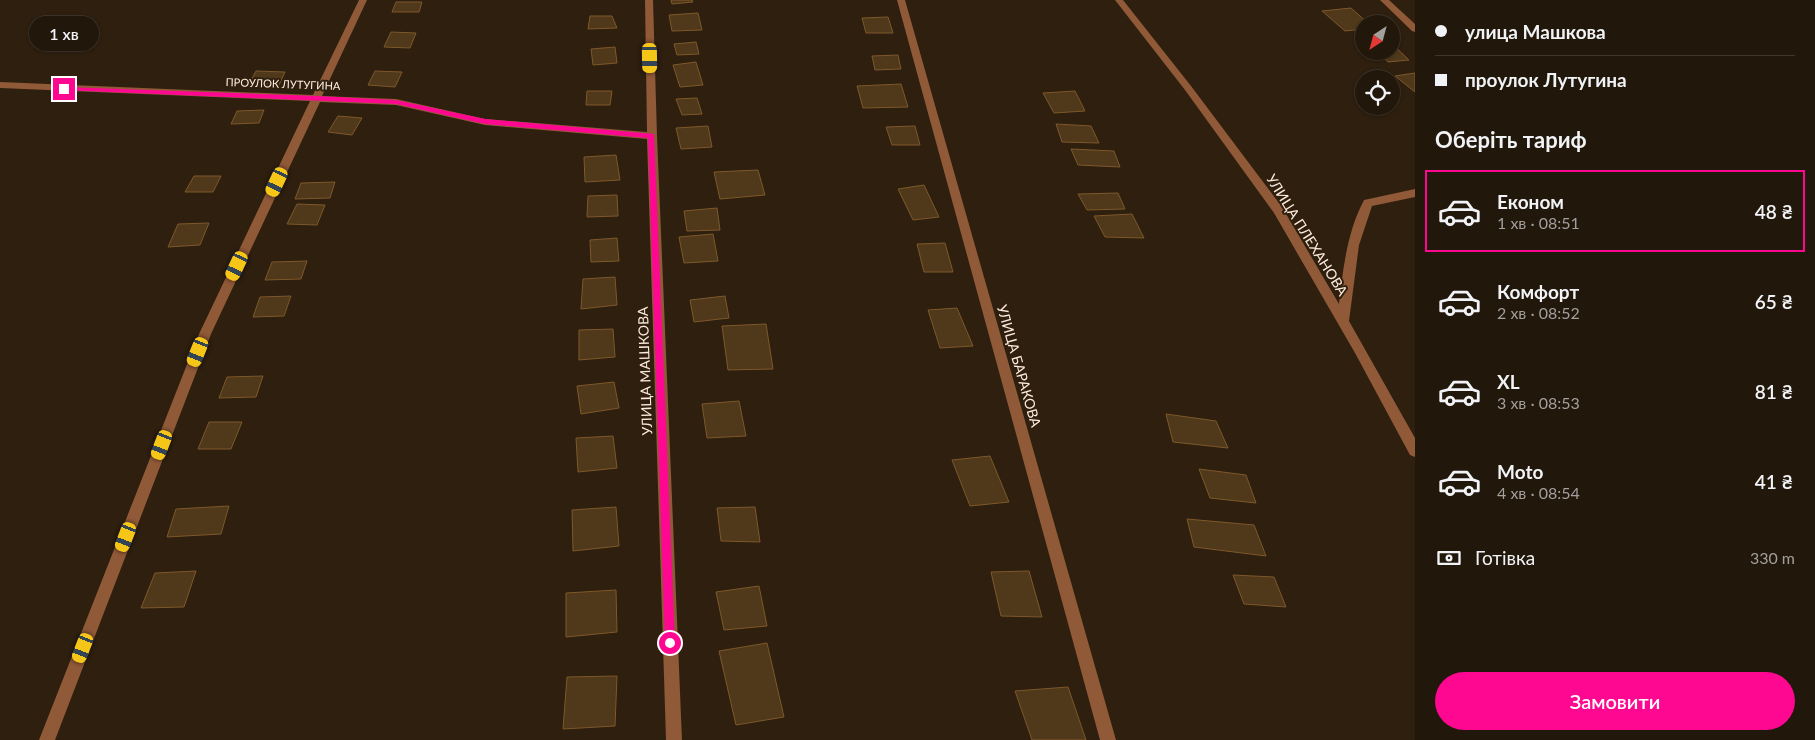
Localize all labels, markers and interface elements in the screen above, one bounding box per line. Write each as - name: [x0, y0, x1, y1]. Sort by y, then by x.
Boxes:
- north arrow: [1355, 15, 1400, 60]
- map controls: [1355, 15, 1400, 115]
- callout: 1 хв: [29, 17, 99, 52]
- text: улица Машкова: [1465, 20, 1606, 43]
- text: 1 хв: [49, 24, 79, 43]
- car: [642, 43, 657, 73]
- text: проулок Лутугина: [1465, 68, 1627, 91]
- button: locate: [1355, 70, 1400, 115]
- street label: ПРОУЛОК ЛУТУГИНА: [225, 75, 341, 92]
- route end: [53, 78, 75, 100]
- text: Оберіть тариф: [1435, 126, 1587, 153]
- car: [263, 165, 290, 199]
- street label: УЛИЦА ПЛЕХАНОВА: [1263, 171, 1352, 299]
- icon: car: [1437, 189, 1482, 234]
- text: Економ: [1497, 190, 1564, 213]
- text: 48 ₴: [1755, 200, 1793, 223]
- text: 1 хв · 08:51: [1497, 213, 1580, 232]
- car: [223, 249, 250, 283]
- icon: car: [1437, 279, 1482, 324]
- text: Комфорт: [1497, 280, 1579, 303]
- text: 65 ₴: [1755, 290, 1793, 313]
- street label: УЛИЦА БАРАКОВА: [994, 303, 1045, 429]
- text: 2 хв · 08:52: [1497, 303, 1580, 322]
- street label: УЛИЦА МАШКОВА: [634, 306, 655, 436]
- car: [185, 335, 210, 369]
- icon: car: [1437, 369, 1482, 414]
- text: XL: [1497, 370, 1520, 393]
- text: 81 ₴: [1755, 380, 1793, 403]
- text: 3 хв · 08:53: [1497, 393, 1580, 412]
- car: [149, 428, 174, 462]
- icon: car: [1437, 459, 1482, 504]
- text: Moto: [1497, 460, 1543, 483]
- text: 41 ₴: [1755, 470, 1793, 493]
- text: 4 хв · 08:54: [1497, 483, 1580, 502]
- car: [113, 520, 138, 554]
- icon: cash: [1435, 544, 1463, 572]
- text: Готівка: [1475, 546, 1535, 569]
- text: 330 m: [1750, 548, 1795, 567]
- car: [70, 631, 95, 665]
- route start: [659, 632, 681, 654]
- button: Замовити: [1435, 672, 1795, 730]

